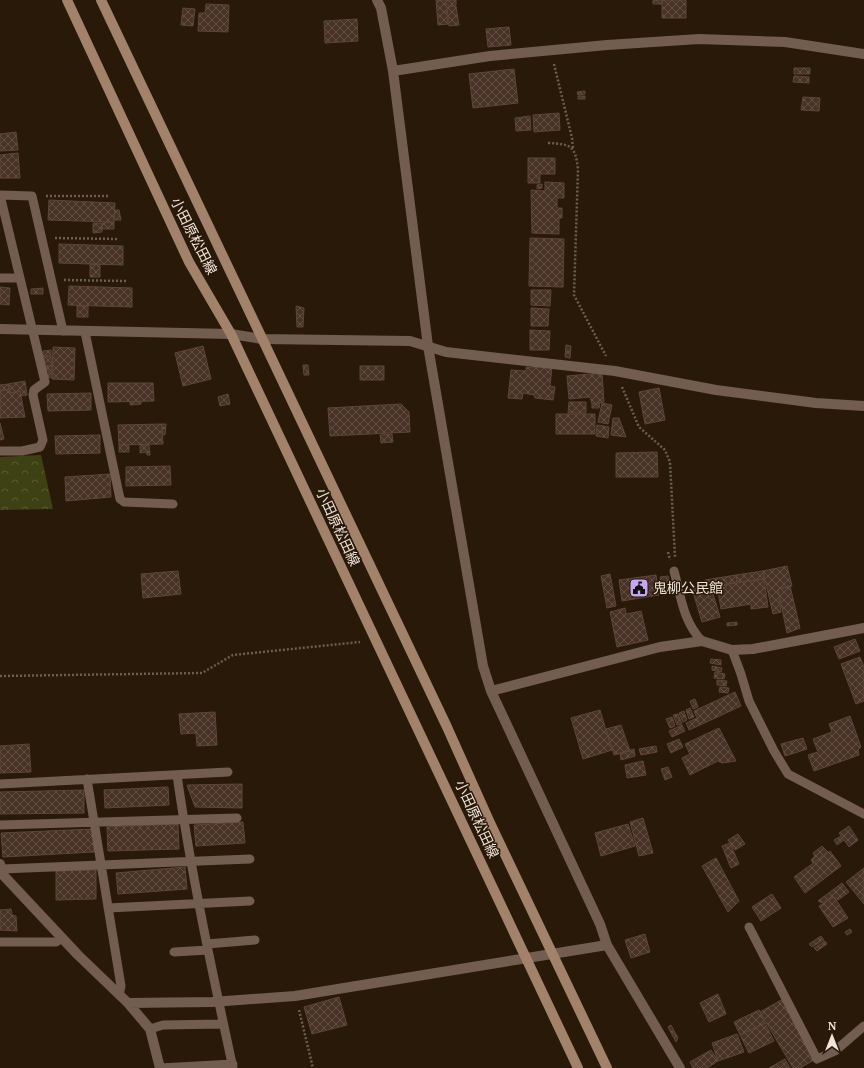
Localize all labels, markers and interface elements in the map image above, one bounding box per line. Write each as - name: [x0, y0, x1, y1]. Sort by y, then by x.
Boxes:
- street label: 小田原松田線: [167, 194, 222, 278]
- street label: 小田原松田線: [312, 485, 365, 569]
- public building icon: 鬼柳公民館: [628, 577, 650, 599]
- place label: 鬼柳公民館: [653, 578, 723, 597]
- street label: 小田原松田線: [451, 777, 504, 861]
- north arrow: [812, 1016, 852, 1056]
- text: N: [828, 1018, 837, 1033]

